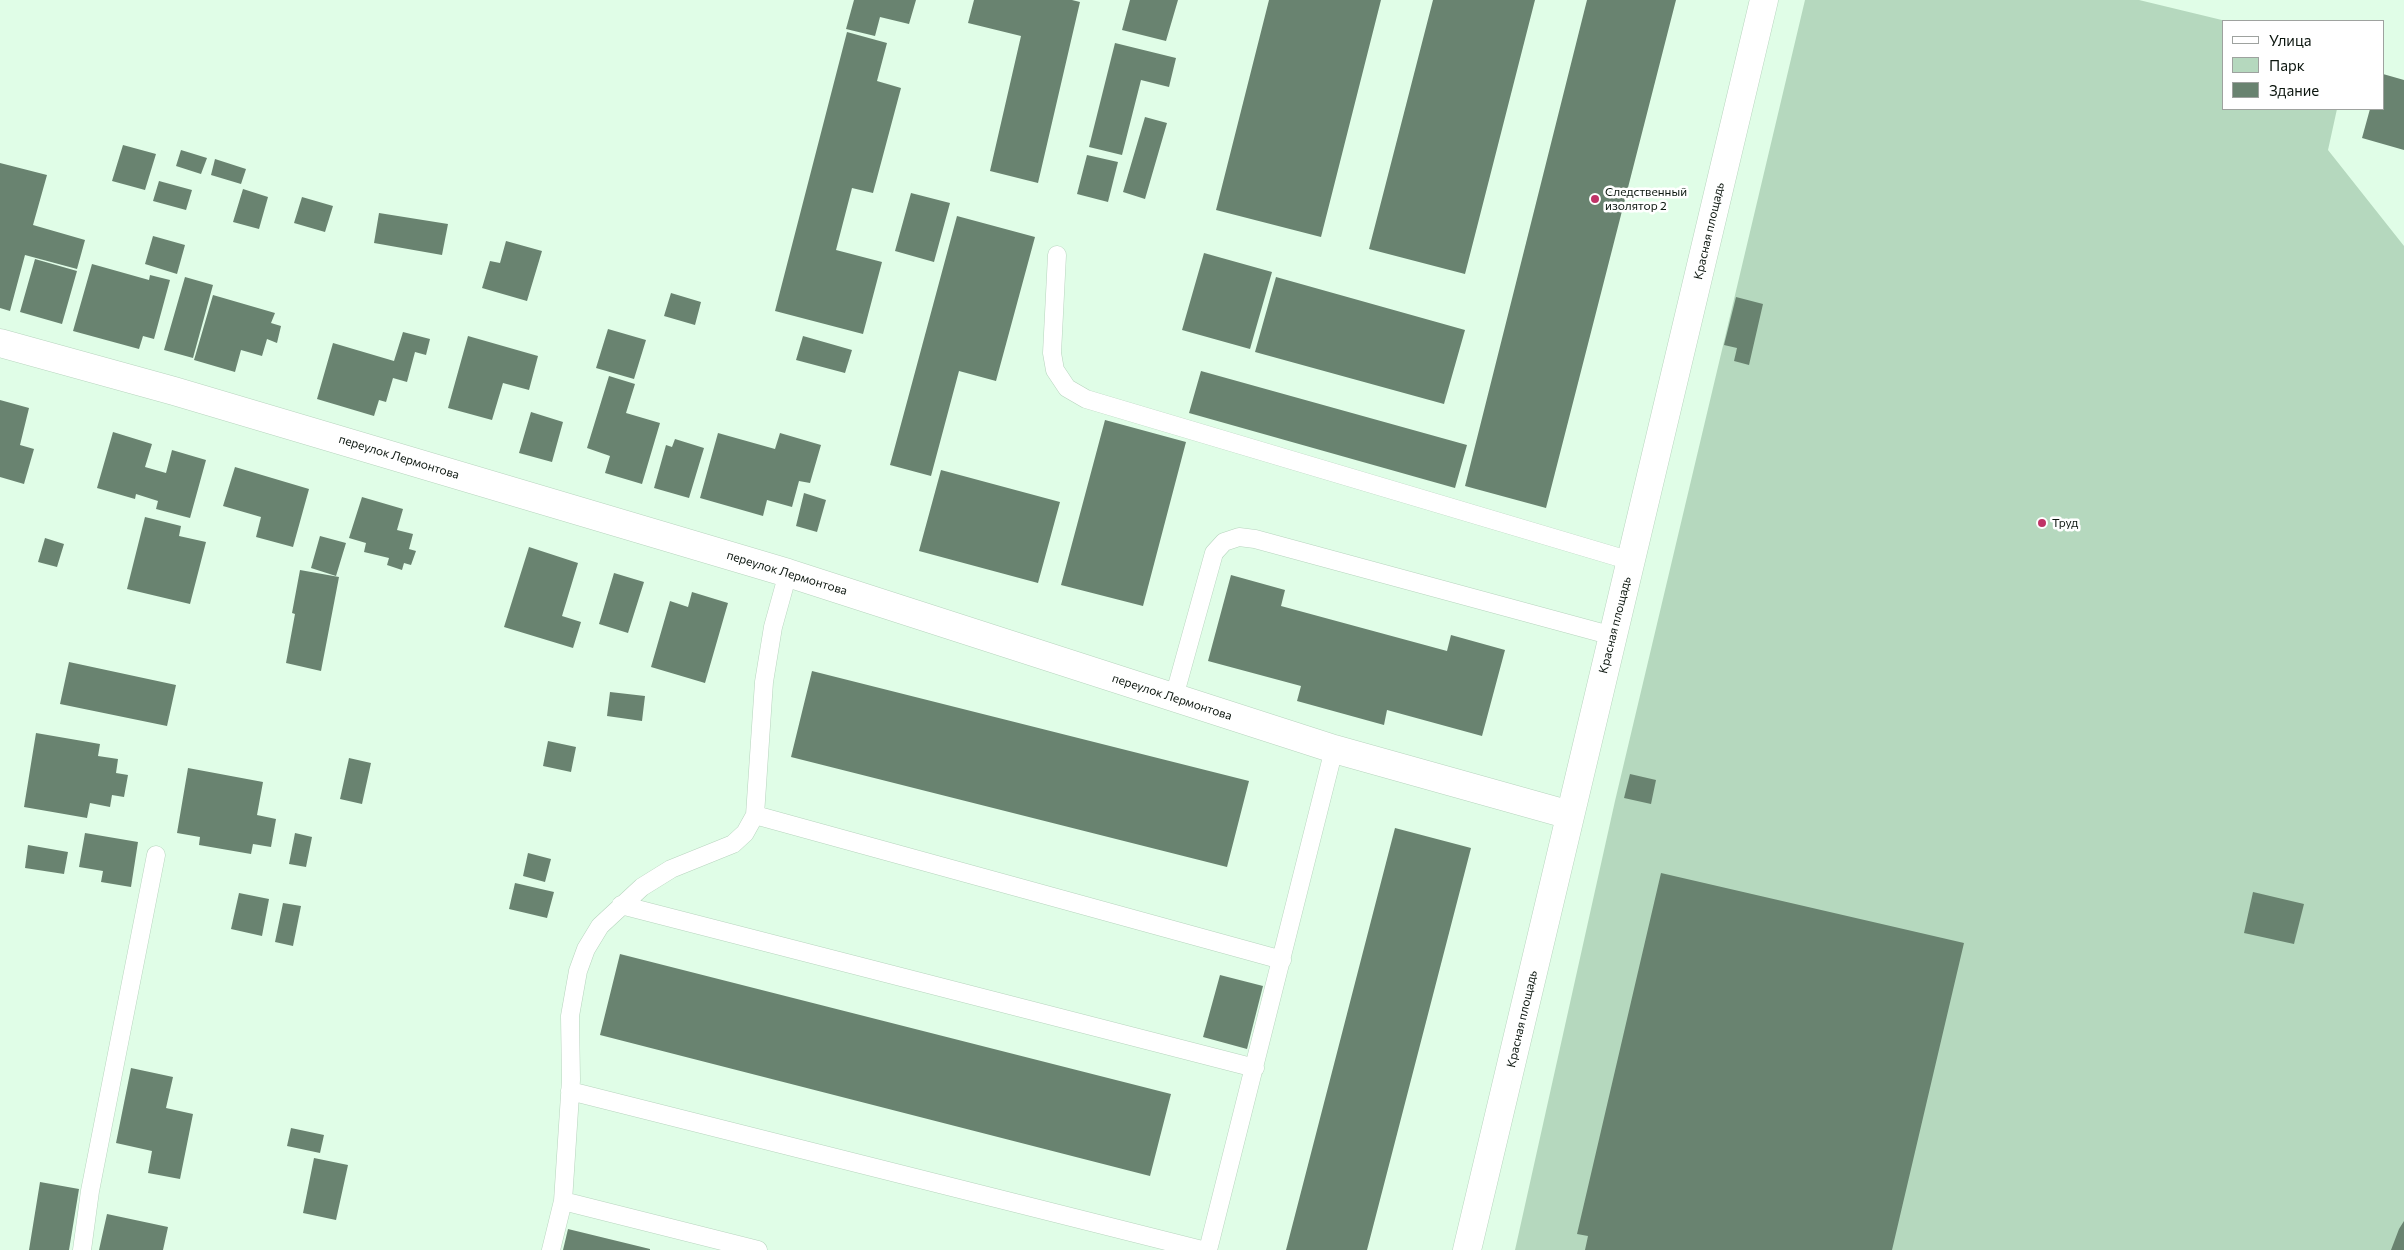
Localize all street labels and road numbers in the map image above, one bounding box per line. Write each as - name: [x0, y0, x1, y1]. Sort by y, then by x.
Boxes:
- street label: Красная площадь: [1691, 181, 1727, 281]
- street label: переулок Лермонтова: [337, 432, 461, 482]
- street label: переулок Лермонтова: [725, 548, 849, 598]
- street label: Красная площадь: [1596, 575, 1634, 675]
- street label: переулок Лермонтова: [1110, 671, 1234, 723]
- street label: Красная площадь: [1504, 969, 1540, 1069]

